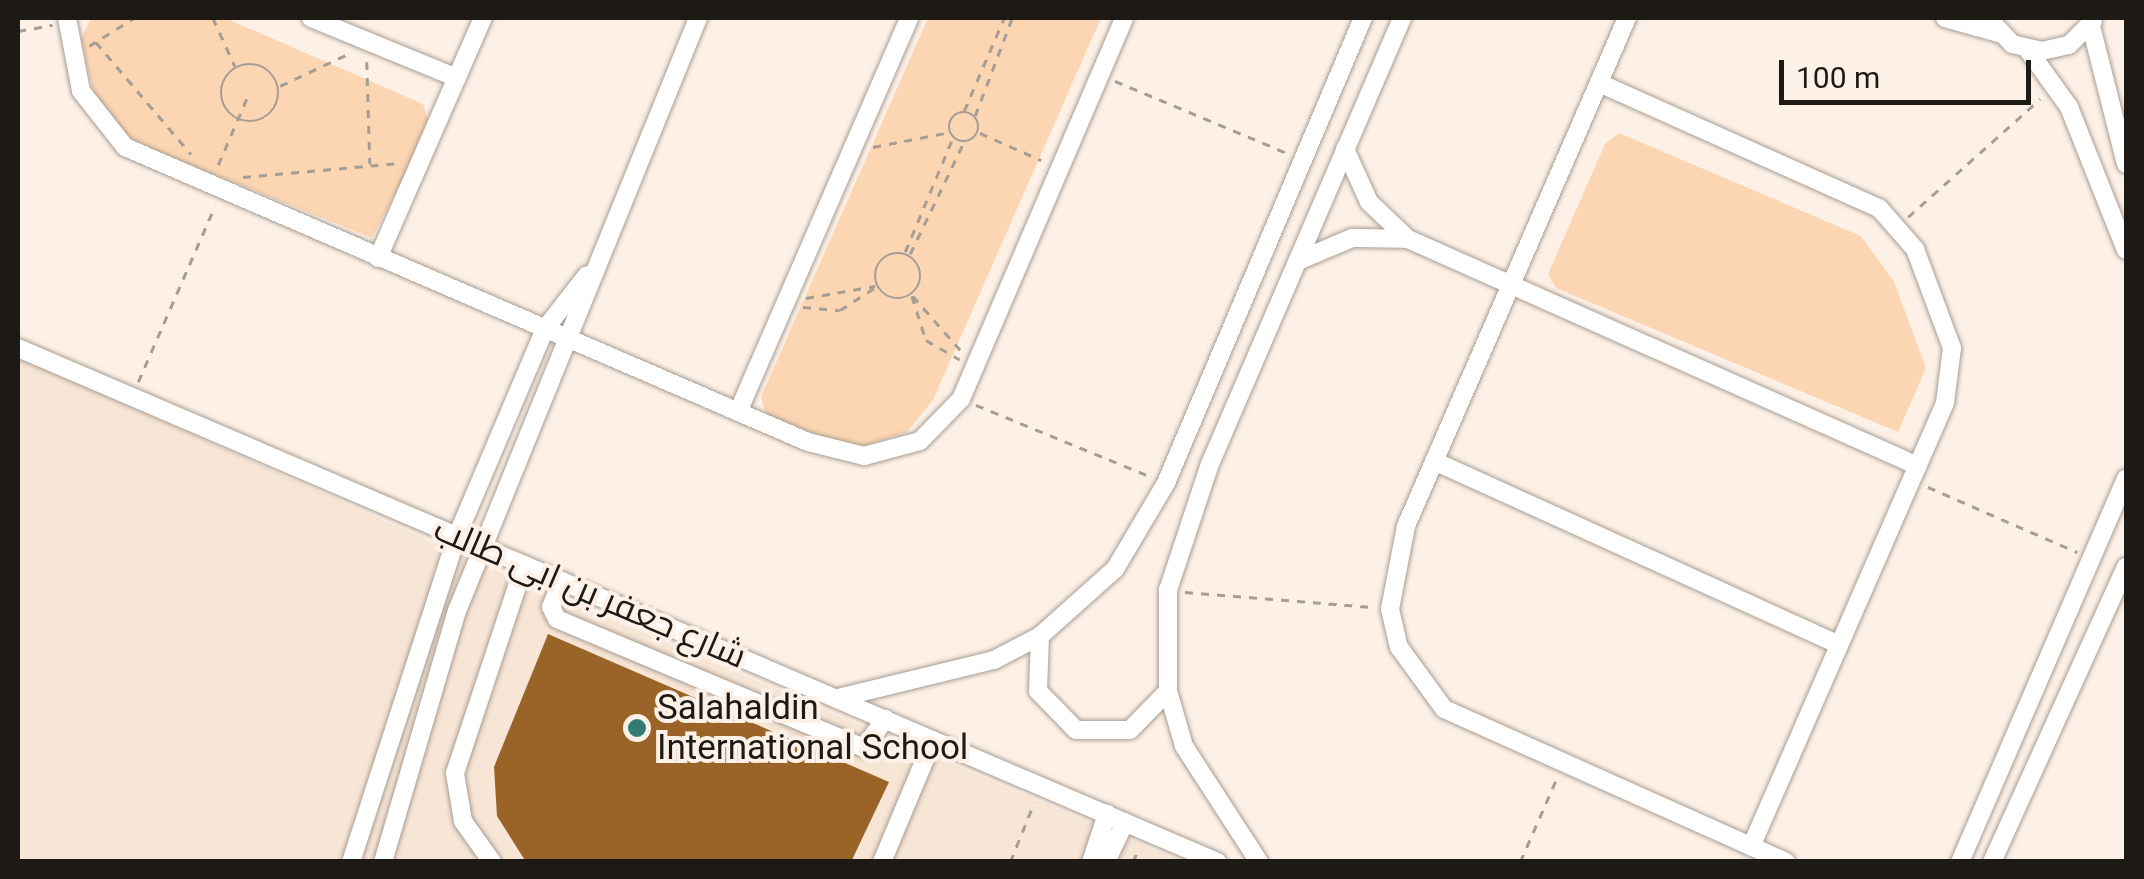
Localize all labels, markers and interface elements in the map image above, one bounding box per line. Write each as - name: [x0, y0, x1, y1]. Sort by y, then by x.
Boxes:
- scale bar: [1784, 40, 2036, 102]
- text: 100 m: [1796, 60, 1880, 95]
- street label: شارع جعفر بن ابى طالب: [428, 508, 752, 678]
- place label: Salahaldin International School: [657, 687, 968, 769]
- marker: Salahaldin International School: [626, 717, 648, 739]

